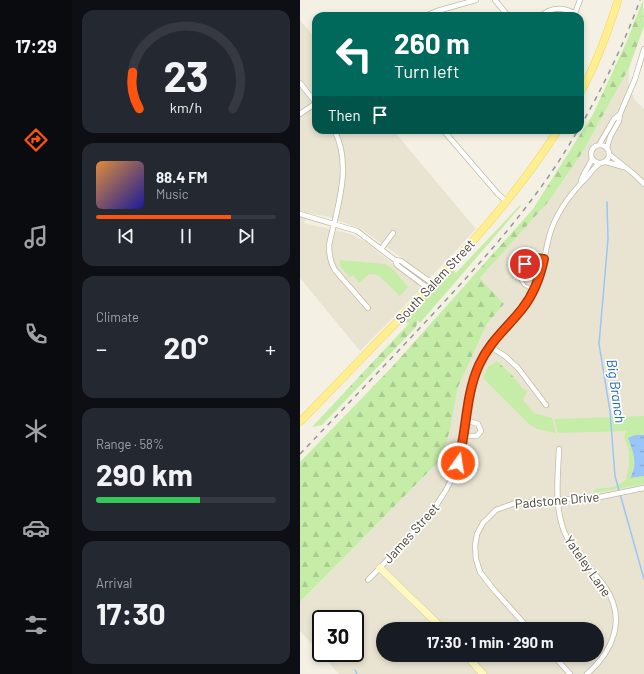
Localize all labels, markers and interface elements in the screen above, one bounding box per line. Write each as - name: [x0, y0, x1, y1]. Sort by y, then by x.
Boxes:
- text: 260 m: [394, 26, 470, 60]
- icon: left: [328, 28, 380, 80]
- text: 17:29: [15, 35, 57, 57]
- text: 23: [163, 50, 209, 100]
- text: Turn left: [394, 60, 460, 82]
- text: km/h: [170, 99, 202, 116]
- icon: arrive: [369, 104, 391, 126]
- text: Then: [328, 106, 361, 124]
- icon: directions: [22, 126, 50, 154]
- text: 88.4 FM: [156, 168, 207, 186]
- text: Music: [156, 186, 189, 202]
- icon: music: [22, 223, 50, 251]
- icon: previous: [115, 225, 137, 247]
- icon: pause: [175, 225, 197, 247]
- icon: next: [235, 225, 257, 247]
- street label: South Salem Street: [392, 236, 478, 326]
- pin: [508, 247, 542, 281]
- icon: arrive: [514, 253, 536, 275]
- text: Climate: [96, 309, 139, 325]
- icon: phone: [22, 320, 50, 348]
- text: 20°: [163, 329, 209, 365]
- text: −: [96, 335, 107, 361]
- text: +: [265, 335, 276, 361]
- water label: Big Branch: [604, 358, 629, 424]
- icon: climate: [22, 417, 50, 445]
- text: Range · 58%: [96, 436, 164, 452]
- position arrow: [437, 442, 479, 484]
- text: 290 km: [96, 456, 193, 492]
- street label: Padstone Drive: [514, 488, 600, 512]
- street label: James Street: [380, 499, 442, 567]
- icon: car: [22, 514, 50, 542]
- street label: Yateley Lane: [561, 532, 615, 600]
- text: Arrival: [96, 575, 132, 591]
- text: 17:30: [96, 595, 166, 631]
- speed limit sign: 30: [312, 610, 364, 662]
- icon: filters: [22, 611, 50, 639]
- text: 17:30 · 1 min · 290 m: [426, 633, 554, 651]

